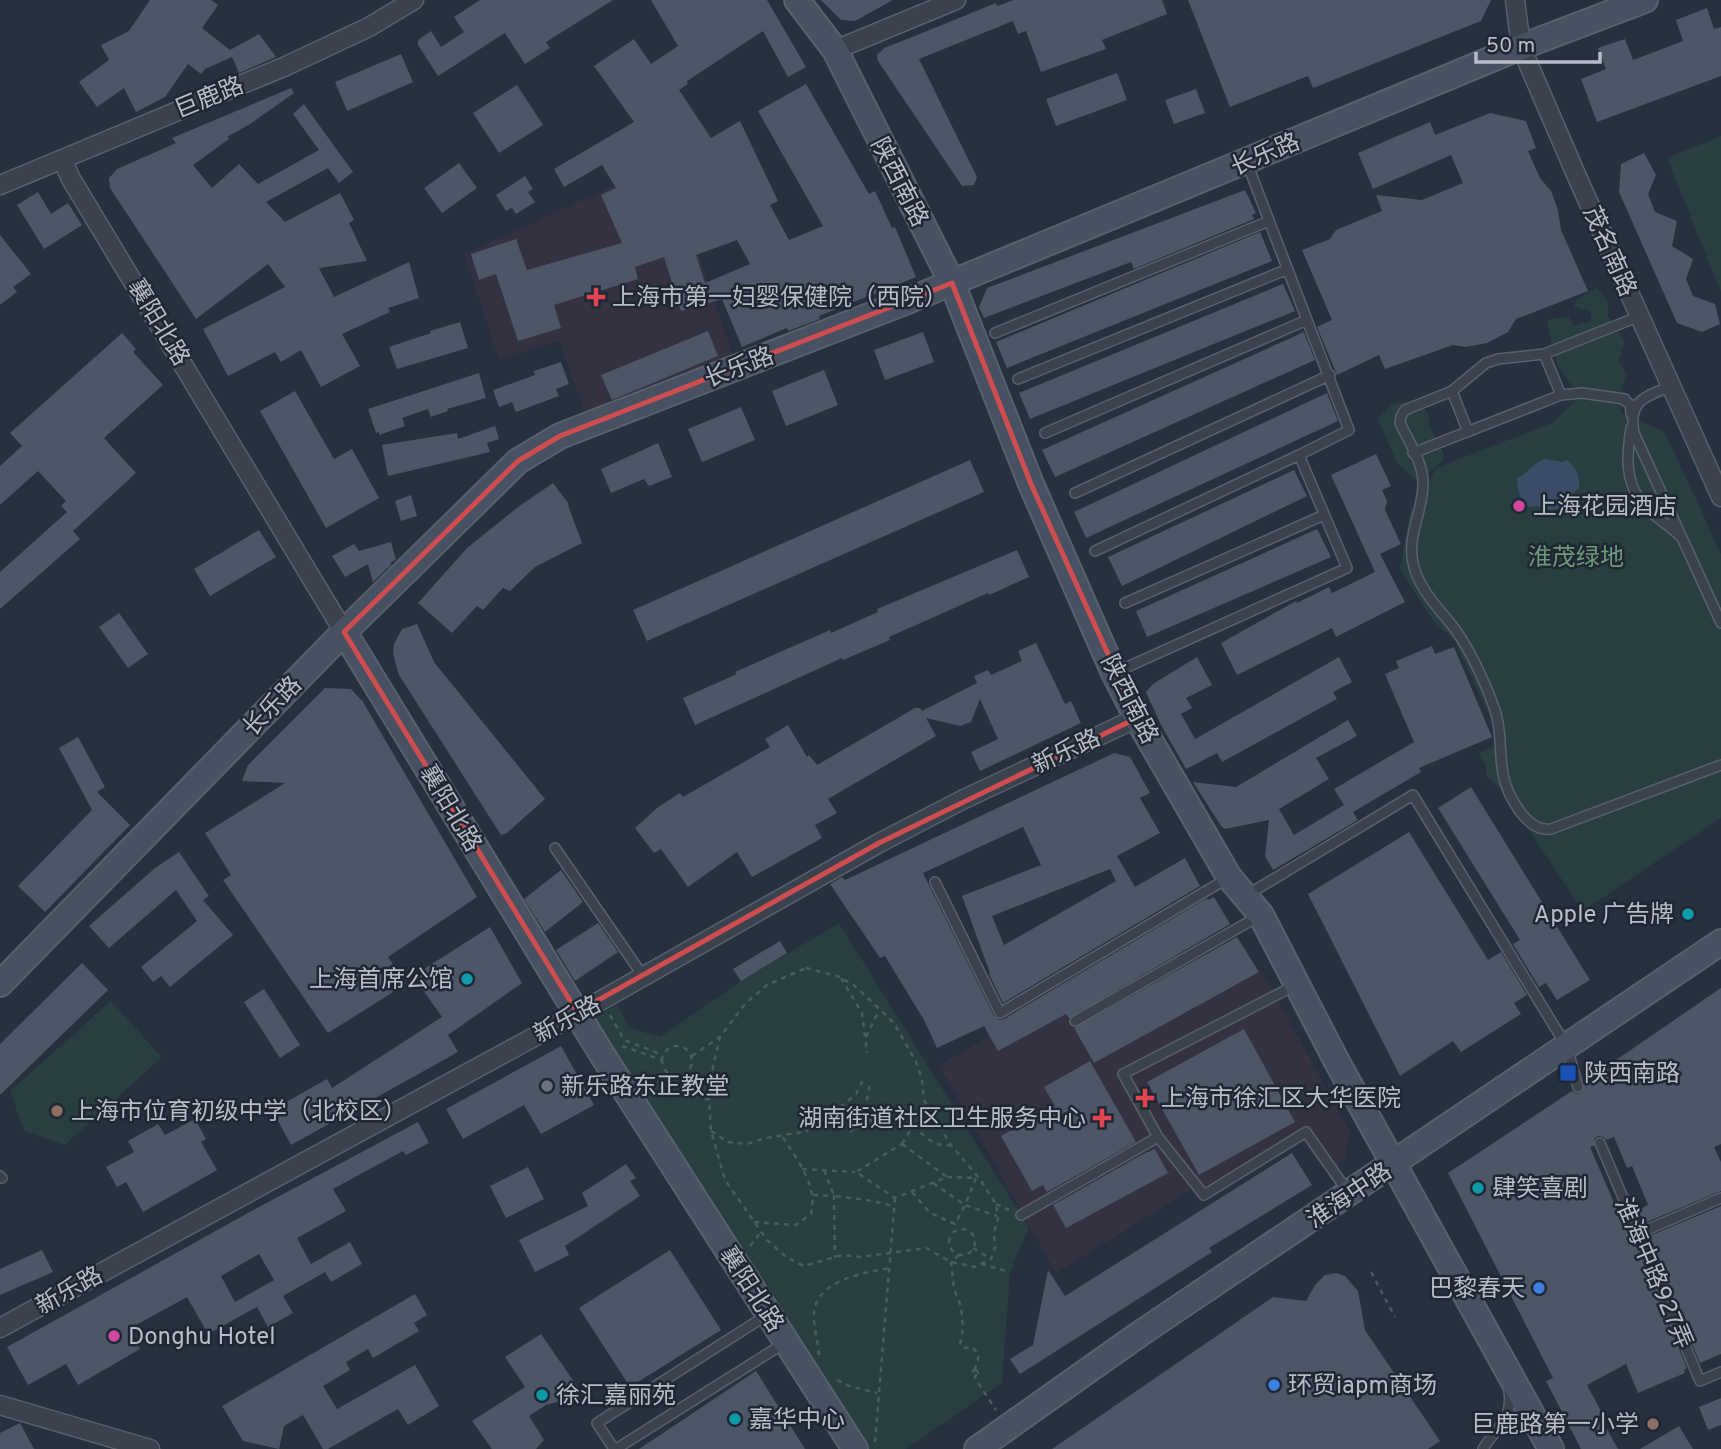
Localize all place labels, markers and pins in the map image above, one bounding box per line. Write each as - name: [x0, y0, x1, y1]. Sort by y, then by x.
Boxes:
- place label: 上海市第一妇婴保健院（西院）: [612, 284, 948, 314]
- marker: 上海市第一妇婴保健院（西院）: [586, 287, 606, 307]
- place label: 上海花园酒店: [1533, 493, 1677, 523]
- marker: 上海花园酒店: [1511, 498, 1527, 514]
- place label: Apple 广告牌: [1534, 901, 1674, 931]
- marker: Apple 广告牌: [1680, 906, 1696, 922]
- place label: 上海首席公馆: [309, 966, 453, 996]
- marker: 上海首席公馆: [459, 971, 475, 987]
- place label: 陕西南路: [1584, 1060, 1680, 1090]
- marker: 陕西南路: [1558, 1063, 1578, 1083]
- place label: 新乐路东正教堂: [561, 1073, 729, 1103]
- marker: 新乐路东正教堂: [539, 1078, 555, 1094]
- place label: 上海市徐汇区大华医院: [1161, 1085, 1401, 1115]
- marker: 上海市徐汇区大华医院: [1135, 1088, 1155, 1108]
- place label: 上海市位育初级中学（北校区）: [71, 1098, 407, 1128]
- marker: 上海市位育初级中学（北校区）: [49, 1103, 65, 1119]
- place label: 湖南街道社区卫生服务中心: [798, 1105, 1086, 1135]
- marker: 湖南街道社区卫生服务中心: [1092, 1108, 1112, 1128]
- place label: 肆笑喜剧: [1492, 1175, 1588, 1205]
- marker: 肆笑喜剧: [1470, 1180, 1486, 1196]
- place label: 巴黎春天: [1429, 1275, 1525, 1305]
- marker: 巴黎春天: [1531, 1280, 1547, 1296]
- place label: Donghu Hotel: [128, 1323, 275, 1353]
- marker: Donghu Hotel: [106, 1328, 122, 1344]
- place label: 环贸iapm商场: [1288, 1372, 1437, 1402]
- marker: 环贸iapm商场: [1266, 1377, 1282, 1393]
- place label: 徐汇嘉丽苑: [556, 1382, 676, 1412]
- marker: 徐汇嘉丽苑: [534, 1387, 550, 1403]
- place label: 嘉华中心: [749, 1406, 845, 1436]
- marker: 嘉华中心: [727, 1411, 743, 1427]
- place label: 巨鹿路第一小学: [1471, 1411, 1639, 1441]
- marker: 巨鹿路第一小学: [1645, 1416, 1661, 1432]

